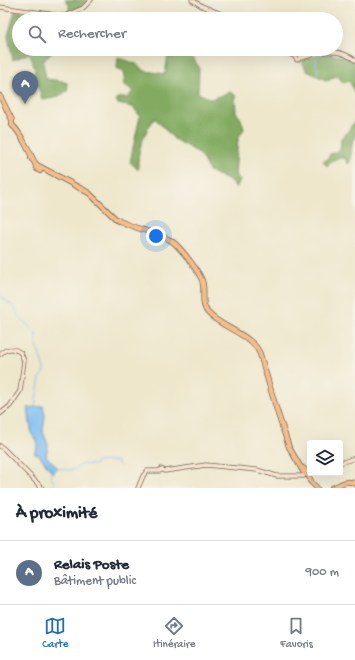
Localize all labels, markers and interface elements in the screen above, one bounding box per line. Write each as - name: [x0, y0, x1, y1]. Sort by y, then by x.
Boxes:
- search box: [12, 12, 343, 56]
- icon: search: [26, 23, 48, 45]
- text: Rechercher: [58, 25, 126, 43]
- pin: A: [12, 71, 38, 104]
- your location: [146, 226, 166, 246]
- map controls: [307, 440, 343, 476]
- button: layers: [307, 440, 343, 476]
- text: À proximité: [16, 504, 97, 524]
- text: Relais Poste: [54, 556, 129, 574]
- text: A: [25, 565, 33, 580]
- text: 900 m: [305, 565, 339, 580]
- text: Bâtiment public: [54, 574, 136, 589]
- tab: Carte: [42, 615, 68, 651]
- tab: Itinéraire: [153, 615, 195, 651]
- tab: Favoris: [280, 615, 313, 651]

